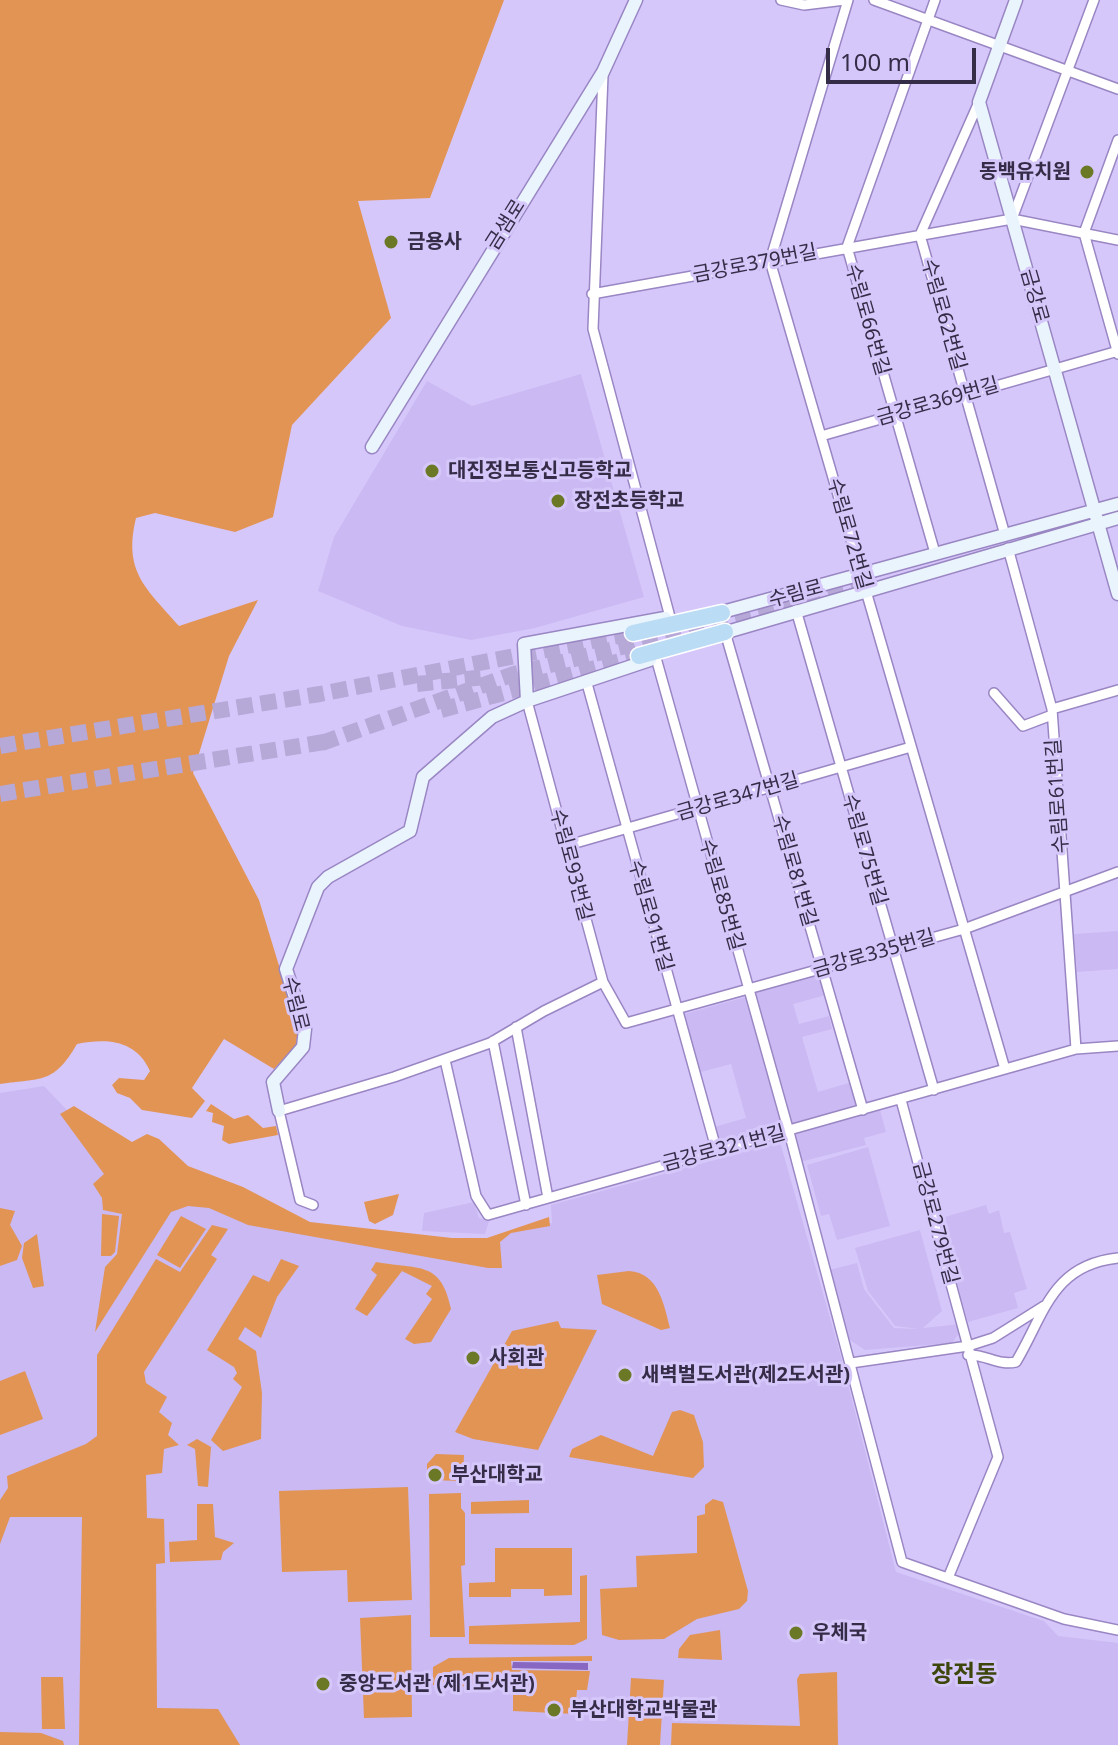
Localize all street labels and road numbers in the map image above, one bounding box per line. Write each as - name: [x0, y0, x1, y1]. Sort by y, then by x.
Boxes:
- street label: 금샘로: [481, 195, 531, 255]
- street label: 금강로379번길: [691, 240, 819, 288]
- street label: 수림로62번길: [916, 256, 970, 374]
- street label: 수림로66번길: [840, 261, 894, 379]
- street label: 금강로: [1015, 266, 1053, 326]
- street label: 금강로369번길: [874, 373, 1002, 431]
- street label: 수림로72번길: [822, 475, 876, 593]
- street label: 수림로: [766, 575, 826, 613]
- street label: 수림로61번길: [1042, 738, 1074, 854]
- street label: 금강로347번길: [674, 768, 802, 826]
- street label: 수림로75번길: [837, 791, 891, 909]
- street label: 수림로93번길: [545, 806, 597, 924]
- street label: 수림로81번길: [767, 812, 821, 930]
- street label: 수림로85번길: [694, 836, 748, 954]
- street label: 수림로91번길: [623, 857, 677, 975]
- street label: 금강로335번길: [810, 925, 938, 983]
- street label: 수림로: [277, 974, 313, 1034]
- street label: 금강로321번길: [660, 1121, 788, 1177]
- street label: 금강로279번길: [907, 1159, 963, 1287]

